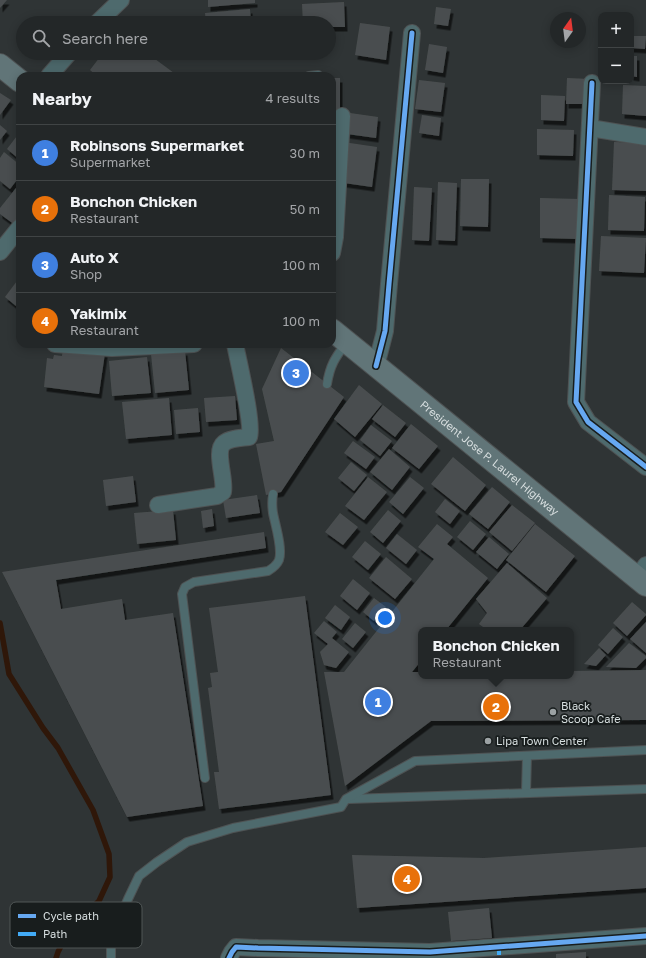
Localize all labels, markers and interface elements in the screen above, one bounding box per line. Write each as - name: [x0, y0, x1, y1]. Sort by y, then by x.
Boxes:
- north arrow: [550, 12, 586, 48]
- map controls: [598, 12, 634, 84]
- button: +: [598, 12, 634, 48]
- search box: [16, 16, 336, 60]
- icon: search: [30, 27, 52, 49]
- text: Search here: [62, 29, 148, 47]
- button: −: [598, 48, 634, 84]
- text: Nearby: [32, 88, 92, 109]
- text: 4 results: [266, 90, 320, 106]
- text: Robinsons Supermarket: [70, 136, 244, 154]
- text: 1: [42, 145, 48, 161]
- text: 30 m: [290, 145, 320, 161]
- text: Supermarket: [70, 154, 151, 170]
- text: Bonchon Chicken: [70, 192, 197, 210]
- text: 2: [41, 201, 49, 217]
- text: 50 m: [290, 201, 320, 217]
- text: Restaurant: [70, 210, 139, 226]
- text: Auto X: [70, 248, 119, 266]
- text: 3: [41, 257, 49, 273]
- text: 100 m: [283, 257, 320, 273]
- text: Shop: [70, 266, 102, 282]
- text: Yakimix: [70, 304, 127, 322]
- text: 4: [41, 313, 49, 329]
- text: 100 m: [283, 313, 320, 329]
- text: Restaurant: [70, 322, 139, 338]
- pin: 3: [283, 358, 309, 388]
- street label: President Jose P. Laurel Highway: [418, 397, 562, 518]
- your location: [375, 608, 395, 628]
- popup: [418, 627, 574, 679]
- text: Bonchon Chicken: [433, 636, 559, 654]
- text: Restaurant: [433, 654, 501, 670]
- pin: 1: [365, 687, 391, 717]
- pin: 2: [483, 692, 509, 722]
- place label: Black Scoop Cafe: [561, 699, 621, 725]
- marker: Black Scoop Cafe: [548, 707, 558, 717]
- place label: Lipa Town Center: [496, 734, 588, 747]
- marker: Lipa Town Center: [483, 736, 493, 746]
- pin: 4: [394, 864, 420, 894]
- legend: [10, 902, 142, 948]
- text: Cycle path: [43, 909, 99, 922]
- text: Path: [43, 927, 67, 940]

